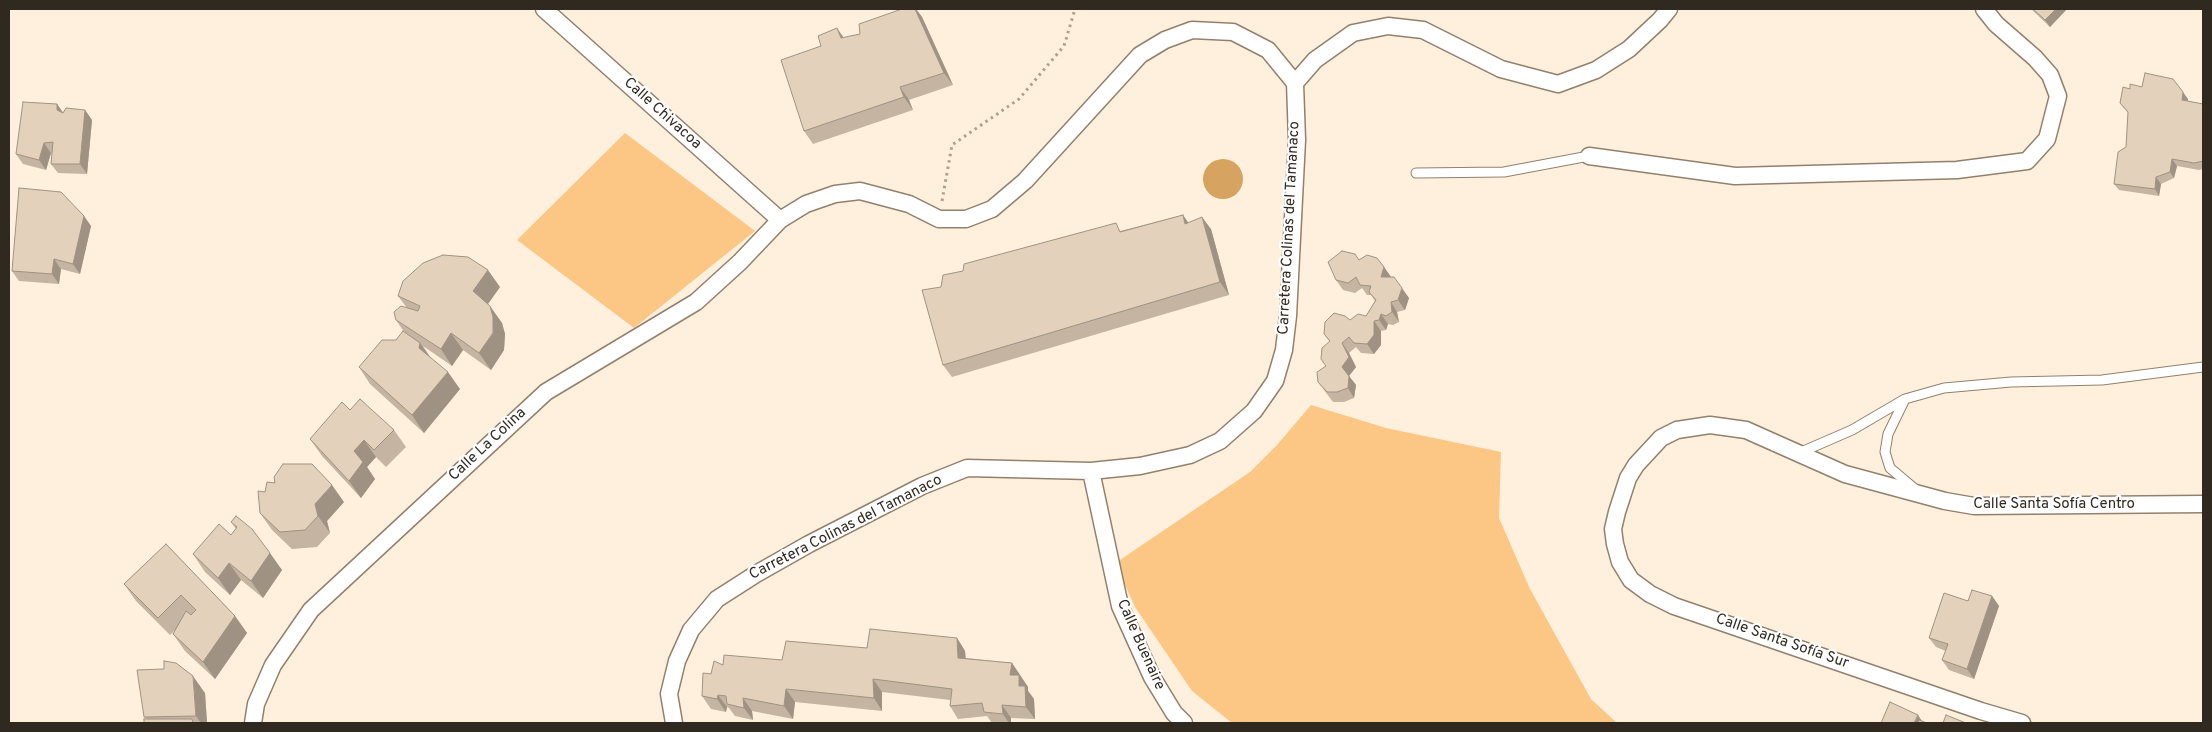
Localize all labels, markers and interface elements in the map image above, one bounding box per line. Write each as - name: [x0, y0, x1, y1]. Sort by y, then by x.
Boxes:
- street label: Calle Chivacoa: [619, 74, 705, 154]
- street label: Carretera Colinas del Tamanaco: [1275, 121, 1305, 335]
- street label: Calle La Colina: [446, 405, 530, 485]
- street label: Carretera Colinas del Tamanaco: [747, 471, 945, 585]
- street label: Calle Santa Sofía Centro: [1973, 496, 2135, 514]
- street label: Calle Buenaire: [1112, 597, 1168, 693]
- street label: Calle Santa Sofía Sur: [1713, 611, 1851, 673]

